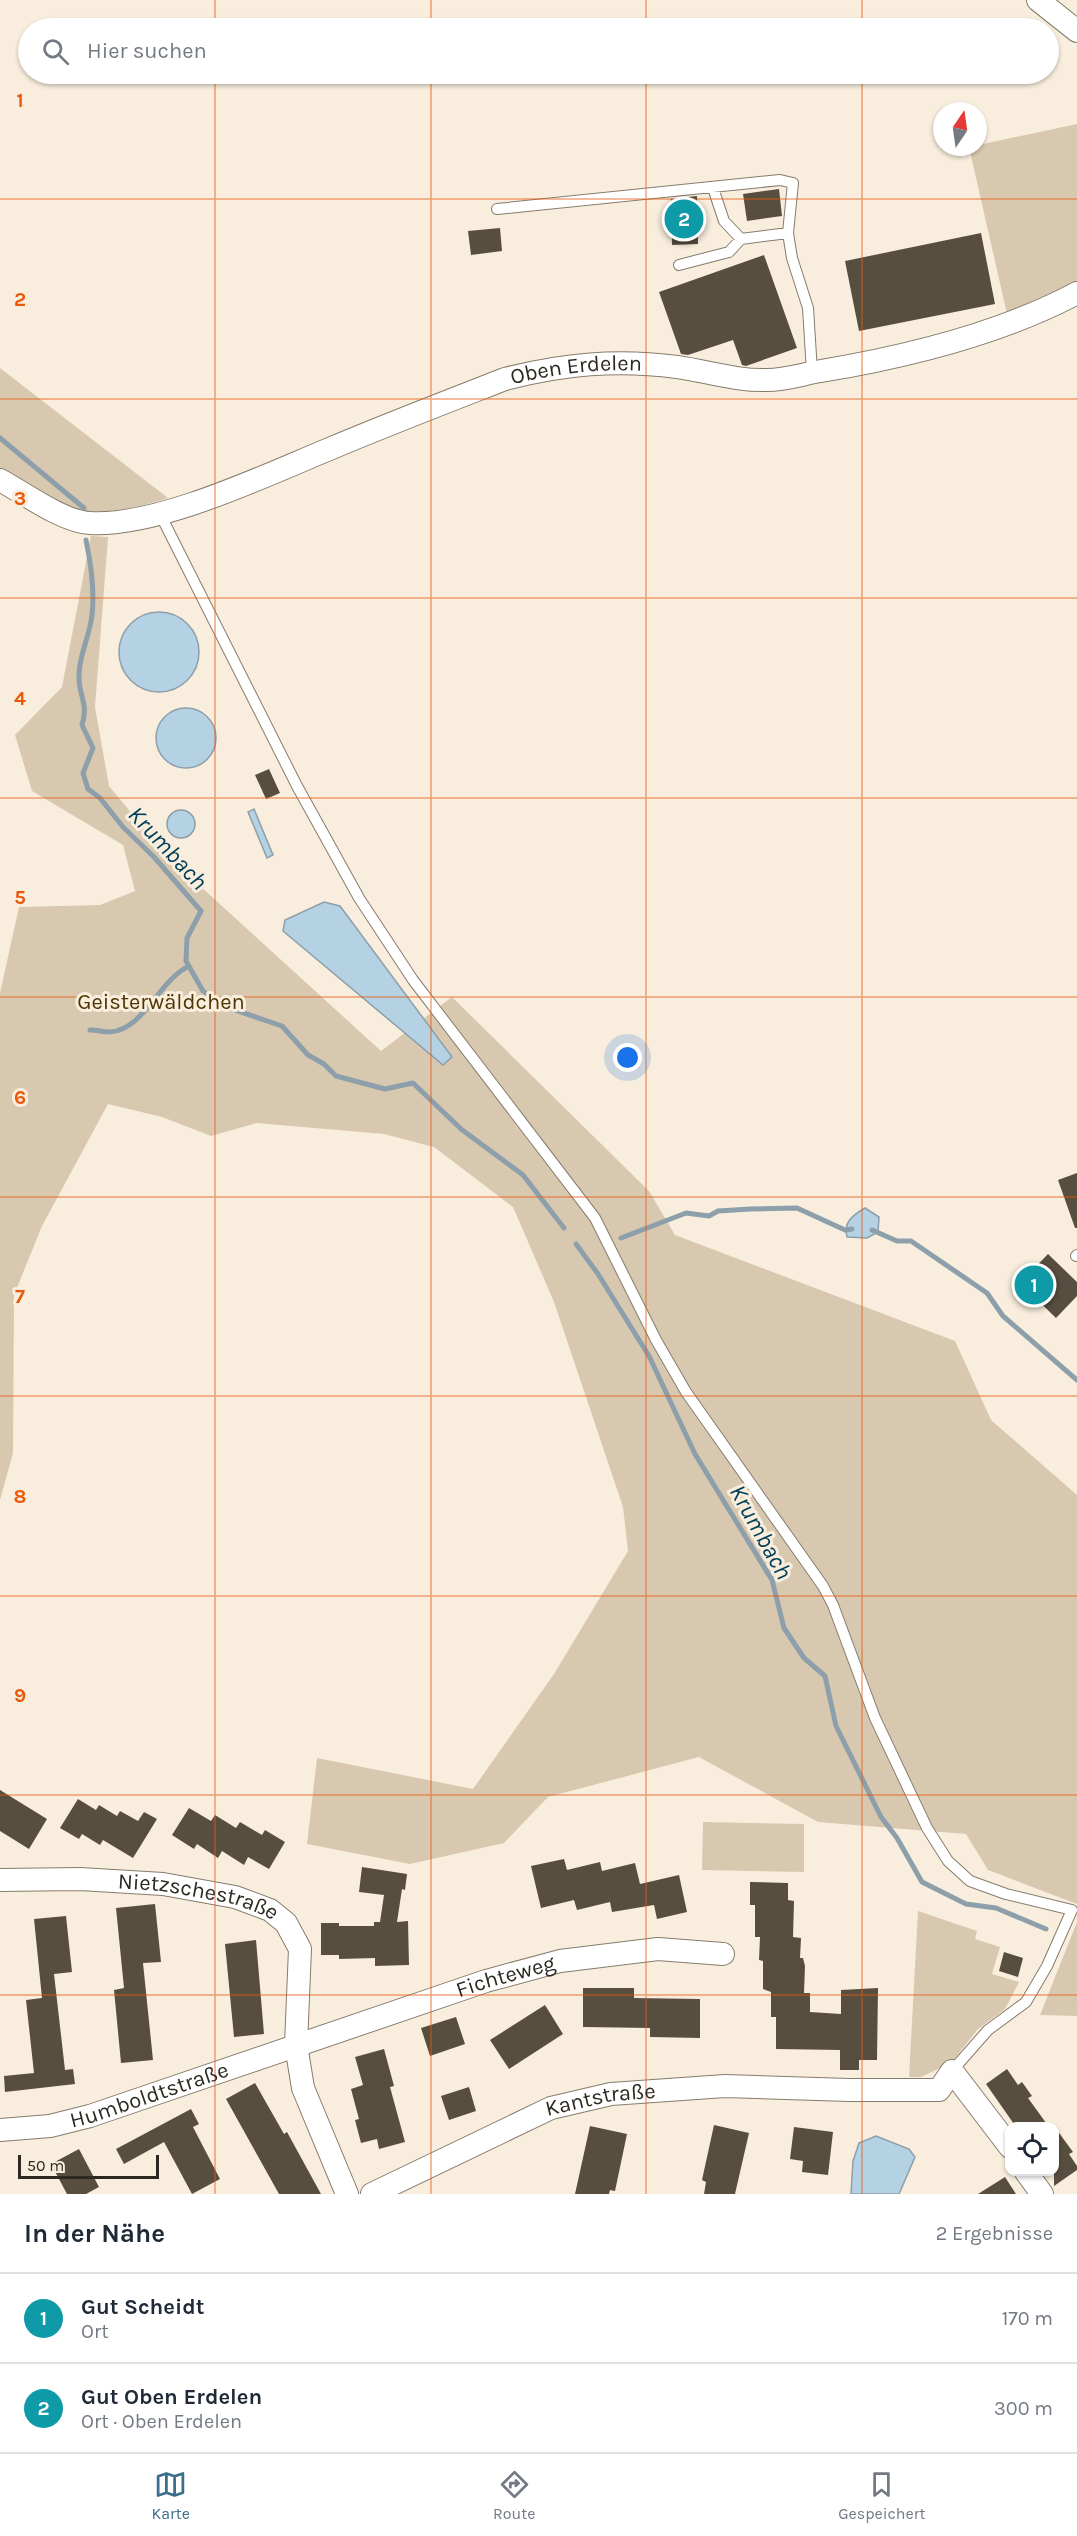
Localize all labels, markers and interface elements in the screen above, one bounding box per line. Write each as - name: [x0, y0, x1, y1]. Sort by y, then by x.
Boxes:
- search box: [18, 18, 1059, 84]
- icon: search: [39, 35, 72, 68]
- text: Hier suchen: [87, 38, 207, 64]
- text: 1: [16, 89, 24, 112]
- north arrow: [933, 102, 987, 156]
- pin: 2: [664, 196, 704, 242]
- text: 2: [14, 288, 26, 311]
- street label: Oben Erdelen: [508, 350, 642, 390]
- text: 3: [14, 487, 26, 510]
- text: 4: [14, 687, 26, 710]
- water label: Krumbach: [122, 801, 214, 895]
- text: 5: [14, 886, 26, 909]
- park label: Geisterwäldchen: [77, 989, 245, 1015]
- your location: [613, 1043, 642, 1072]
- text: 6: [14, 1086, 26, 1109]
- pin: 1: [1014, 1262, 1054, 1308]
- text: 7: [15, 1285, 25, 1308]
- water label: Krumbach: [724, 1480, 798, 1584]
- text: 8: [14, 1485, 26, 1508]
- text: 9: [14, 1684, 26, 1707]
- street label: Nietzschestraße: [117, 1868, 285, 1925]
- street label: Fichteweg: [453, 1950, 559, 2003]
- street label: Humboldtstraße: [67, 2057, 232, 2134]
- street label: Kantstraße: [543, 2078, 656, 2122]
- map controls: [1005, 2122, 1059, 2176]
- button: locate: [1005, 2122, 1059, 2176]
- scale bar: [18, 2152, 159, 2180]
- text: 50 m: [27, 2156, 64, 2175]
- text: In der Nähe: [24, 2218, 165, 2249]
- text: 2 Ergebnisse: [936, 2222, 1053, 2245]
- text: Gut Scheidt: [81, 2294, 204, 2320]
- text: 1: [40, 2307, 47, 2330]
- text: 170 m: [1002, 2307, 1053, 2330]
- text: Ort: [81, 2320, 109, 2343]
- text: Gut Oben Erdelen: [81, 2384, 262, 2410]
- text: 2: [37, 2397, 50, 2420]
- text: 300 m: [994, 2397, 1053, 2420]
- text: Ort · Oben Erdelen: [81, 2410, 242, 2433]
- tab: Karte: [151, 2468, 190, 2523]
- tab: Route: [493, 2468, 535, 2523]
- tab: Gespeichert: [838, 2468, 926, 2523]

